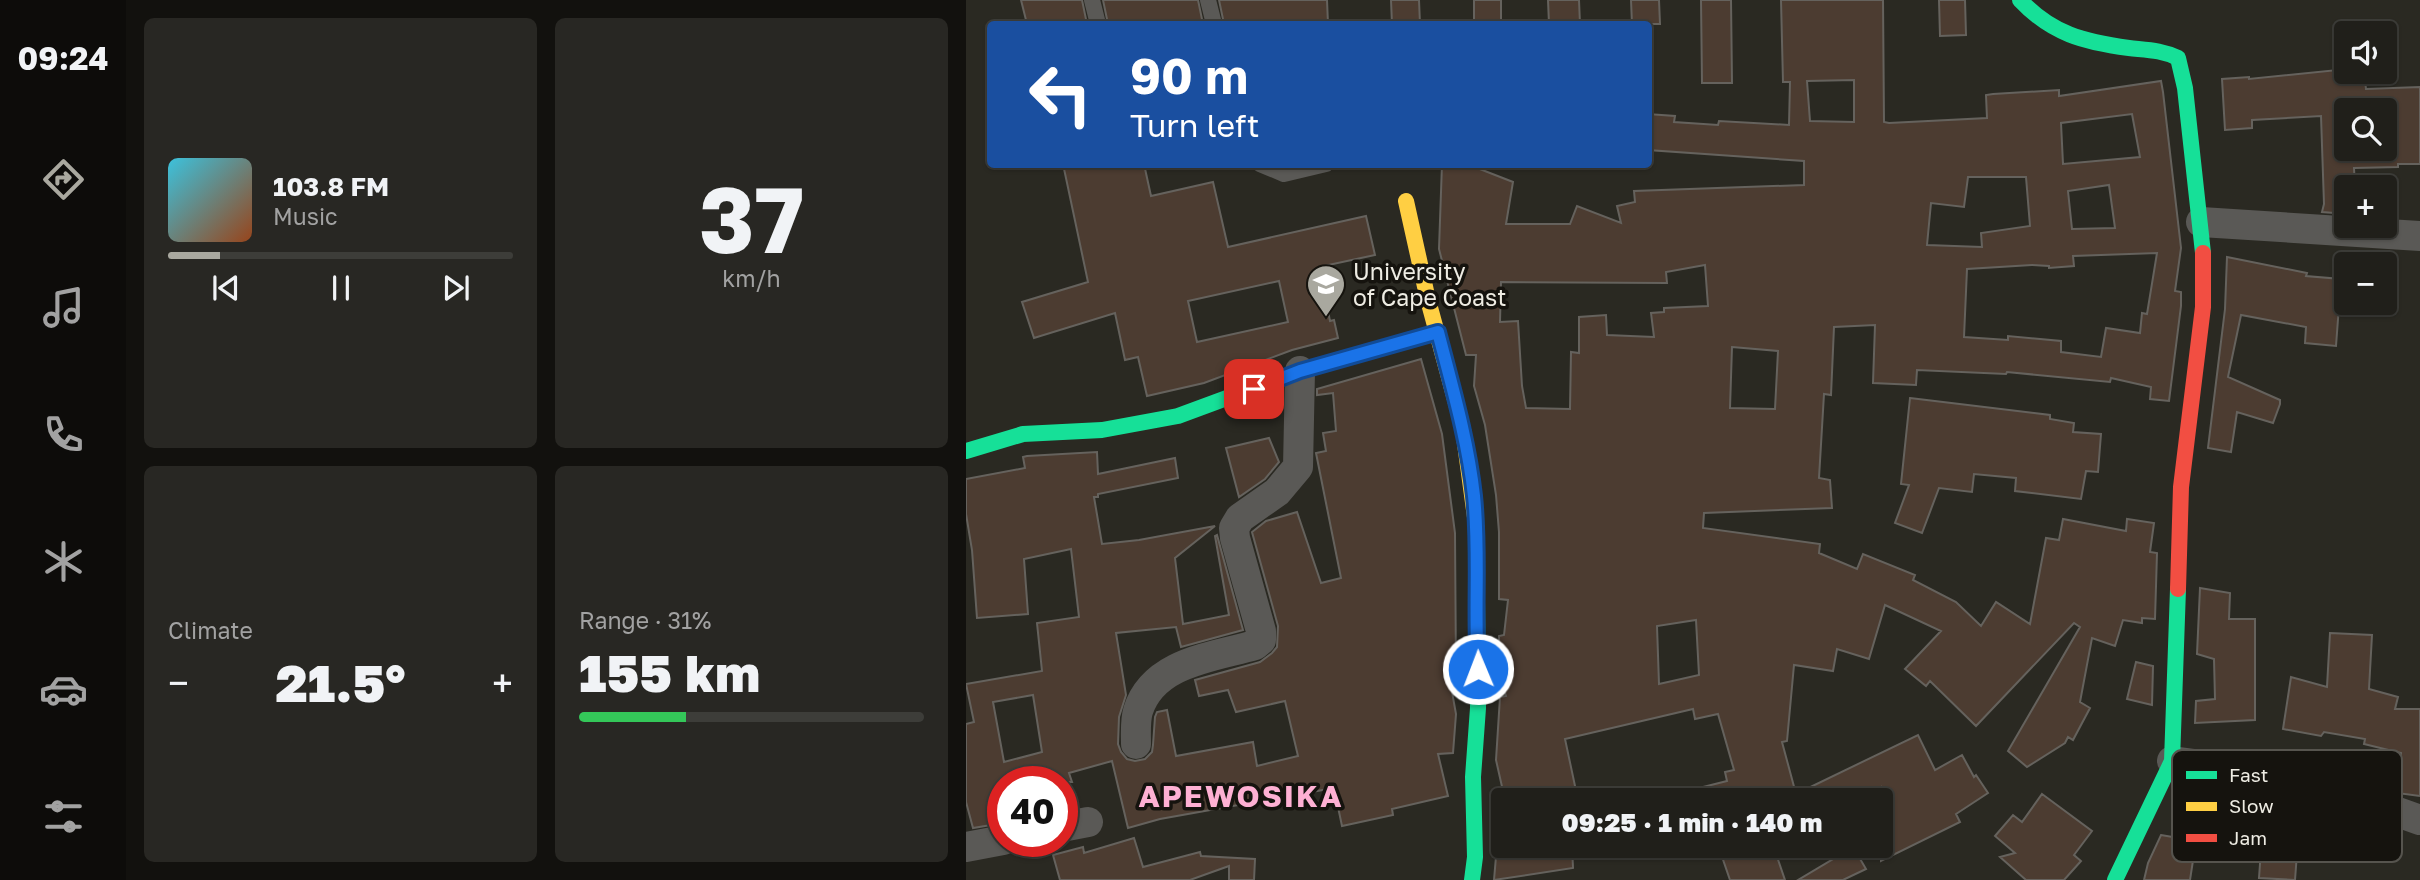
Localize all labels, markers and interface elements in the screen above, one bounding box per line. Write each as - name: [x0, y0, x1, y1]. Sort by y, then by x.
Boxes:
- map controls: [2334, 21, 2397, 315]
- button: sound: [2334, 21, 2397, 84]
- text: 09:24: [18, 39, 108, 77]
- text: 90 m: [1130, 46, 1248, 105]
- icon: left: [1015, 49, 1106, 140]
- button: search: [2334, 98, 2397, 161]
- text: Turn left: [1130, 106, 1259, 144]
- icon: directions: [39, 155, 88, 204]
- text: 37: [699, 164, 804, 273]
- text: 103.8 FM: [273, 171, 389, 202]
- button: +: [2334, 175, 2397, 238]
- text: Music: [273, 202, 338, 230]
- button: −: [2334, 252, 2397, 315]
- place label: University of Cape Coast: [1353, 257, 1506, 311]
- school or university icon: University of Cape Coast: [1305, 263, 1347, 318]
- text: km/h: [722, 264, 781, 292]
- icon: previous: [207, 269, 245, 307]
- icon: pause: [322, 269, 360, 307]
- icon: next: [437, 269, 475, 307]
- icon: music: [39, 283, 88, 332]
- pin: [1224, 359, 1284, 419]
- icon: arrive: [1235, 370, 1273, 408]
- icon: phone: [39, 410, 88, 459]
- icon: climate: [39, 537, 88, 586]
- text: Range · 31%: [579, 606, 711, 634]
- text: Climate: [168, 616, 253, 644]
- position arrow: [1441, 632, 1515, 706]
- text: 155 km: [579, 641, 760, 703]
- text: 21.5°: [276, 651, 405, 713]
- text: −: [168, 660, 189, 705]
- text: +: [492, 660, 513, 705]
- icon: car: [39, 665, 88, 714]
- legend: [2172, 750, 2402, 862]
- text: Fast: [2229, 763, 2268, 786]
- speed limit sign: 40: [987, 766, 1078, 857]
- district label: APEWOSIKA: [1138, 778, 1344, 814]
- icon: filters: [39, 792, 88, 841]
- text: Slow: [2229, 794, 2274, 817]
- text: 09:25 · 1 min · 140 m: [1562, 807, 1822, 838]
- text: Jam: [2229, 826, 2267, 849]

